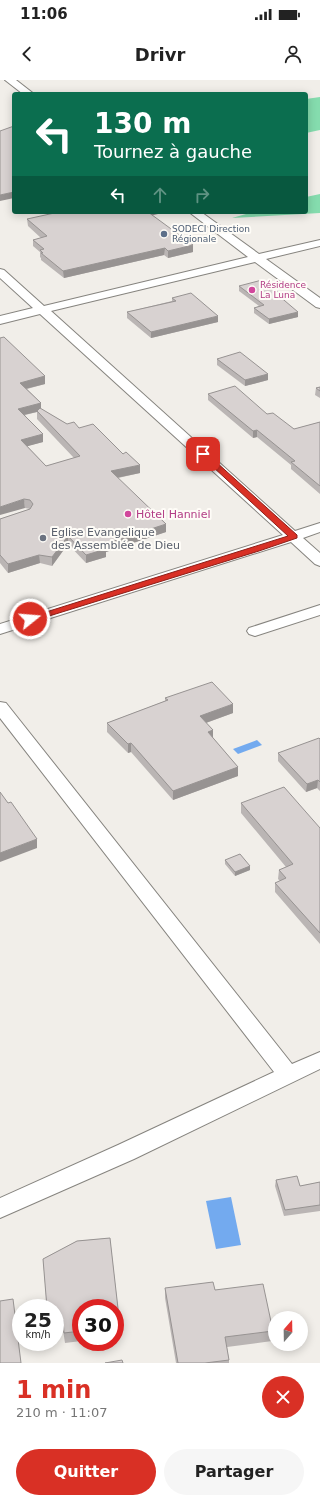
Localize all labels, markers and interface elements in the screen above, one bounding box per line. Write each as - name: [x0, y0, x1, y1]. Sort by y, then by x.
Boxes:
- text: 11:06: [20, 5, 68, 23]
- icon: back: [16, 43, 38, 65]
- icon: person: [282, 43, 304, 65]
- text: Drivr: [135, 44, 185, 65]
- text: 130 m: [94, 107, 191, 140]
- icon: left: [28, 108, 80, 160]
- text: Tournez à gauche: [94, 141, 252, 162]
- icon: left: [107, 184, 129, 206]
- icon: ahead: [149, 184, 171, 206]
- icon: right: [191, 184, 213, 206]
- place label: SODECI Direction Régionale: [172, 224, 250, 244]
- marker: SODECI Direction Régionale: [159, 229, 169, 239]
- place label: Résidence La Luna: [260, 280, 306, 300]
- marker: Résidence La Luna: [247, 285, 257, 295]
- pin: [186, 437, 220, 471]
- icon: arrive: [192, 443, 214, 465]
- place label: Hôtel Hanniel: [136, 508, 210, 521]
- marker: Hôtel Hanniel: [123, 509, 133, 519]
- place label: Eglise Evangelique des Assemblée de Dieu: [51, 526, 180, 552]
- marker: Eglise Evangelique des Assemblée de Dieu: [38, 533, 48, 543]
- position arrow: [9, 598, 51, 640]
- speed limit sign: 30: [72, 1299, 124, 1351]
- text: 25: [24, 1308, 52, 1332]
- north arrow: [268, 1311, 308, 1351]
- map controls: [268, 1311, 308, 1351]
- text: km/h: [25, 1329, 51, 1340]
- text: 1 min: [16, 1376, 91, 1404]
- button: close: [262, 1376, 304, 1418]
- text: 210 m · 11:07: [16, 1405, 107, 1420]
- button: Quitter: [16, 1449, 156, 1495]
- button: Partager: [164, 1449, 304, 1495]

